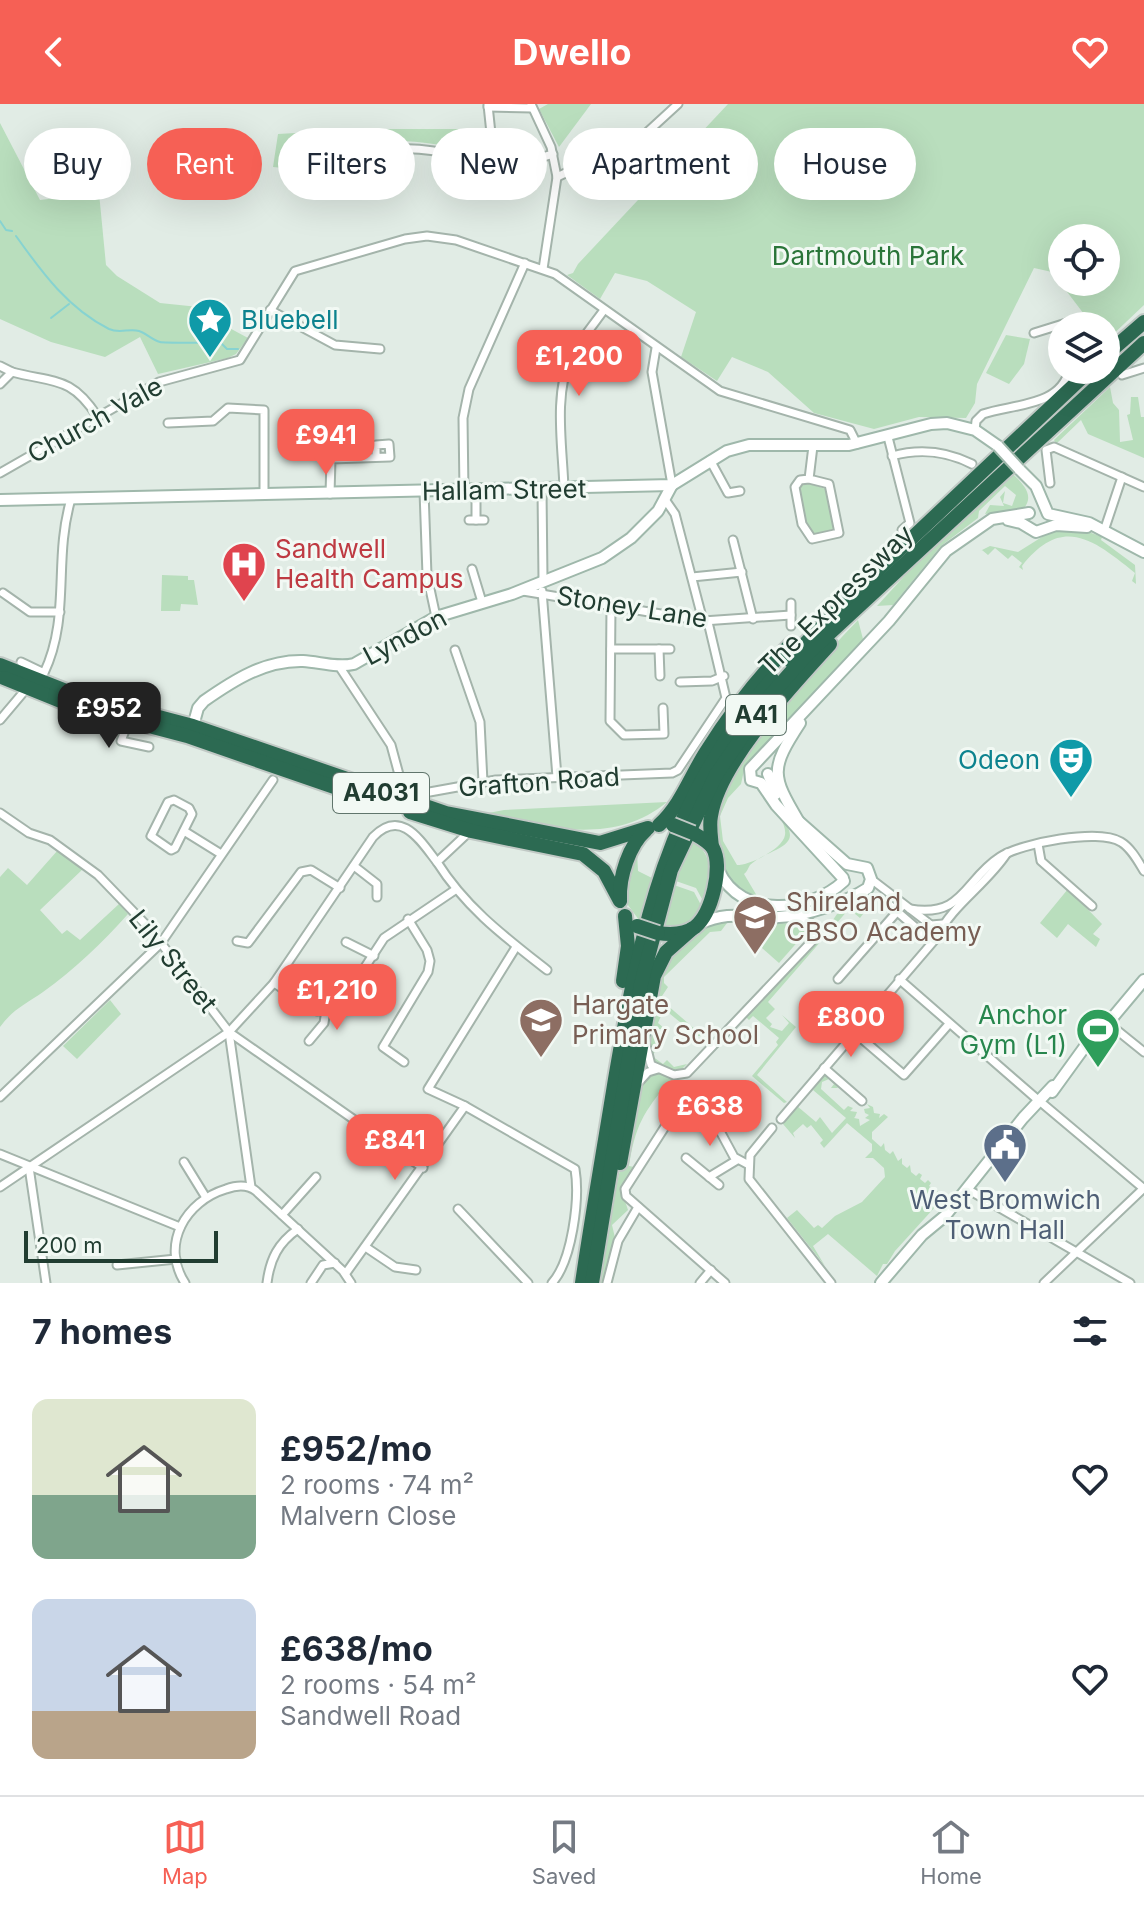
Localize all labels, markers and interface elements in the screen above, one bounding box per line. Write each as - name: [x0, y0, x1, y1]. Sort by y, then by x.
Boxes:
- icon: back: [32, 30, 76, 74]
- text: Dwello: [512, 30, 632, 74]
- icon: heart: [1068, 30, 1112, 74]
- chip: Buy: [24, 128, 131, 200]
- chip: Rent: [147, 128, 262, 200]
- chip: Filters: [278, 128, 415, 200]
- chip: New: [431, 128, 547, 200]
- chip: Apartment: [563, 128, 758, 200]
- chip: House: [774, 128, 916, 200]
- map controls: [1048, 224, 1120, 384]
- button: locate: [1048, 224, 1120, 296]
- park label: Dartmouth Park: [772, 240, 964, 271]
- place icon: Bluebell: [186, 296, 234, 359]
- place label: Bluebell: [241, 304, 339, 335]
- button: layers: [1048, 312, 1120, 384]
- pin: £1,200: [514, 330, 644, 398]
- text: £1,200: [535, 340, 623, 371]
- street label: Church Vale: [22, 370, 168, 469]
- pin: £941: [279, 409, 373, 477]
- text: £941: [295, 419, 357, 450]
- street label: Hallam Street: [421, 473, 587, 506]
- street label: The Expressway: [752, 518, 919, 681]
- place label: Sandwell Health Campus: [275, 533, 464, 594]
- hospital icon: Sandwell Health Campus: [220, 540, 268, 603]
- street label: Stoney Lane: [554, 579, 710, 634]
- street label: Lyndon: [358, 602, 452, 671]
- pin: £952: [62, 682, 156, 750]
- text: £952: [76, 692, 142, 723]
- road number: A41: [726, 695, 786, 735]
- theatre icon: Odeon: [1047, 736, 1095, 799]
- place label: Odeon: [958, 744, 1040, 775]
- street label: Grafton Road: [457, 760, 621, 803]
- road number: A4031: [333, 773, 429, 813]
- place label: Shireland CBSO Academy: [786, 886, 982, 947]
- school or university icon: Shireland CBSO Academy: [731, 893, 779, 956]
- street label: Lily Street: [123, 903, 224, 1018]
- pin: £1,210: [272, 964, 402, 1032]
- text: £1,210: [296, 974, 378, 1005]
- place label: Hargate Primary School: [572, 989, 759, 1050]
- pin: £800: [804, 991, 898, 1059]
- school or university icon: Hargate Primary School: [517, 996, 565, 1059]
- place label: Anchor Gym (L1): [960, 999, 1067, 1060]
- text: £800: [817, 1001, 885, 1032]
- sports icon: Anchor Gym (L1): [1074, 1006, 1122, 1069]
- pin: £638: [663, 1080, 757, 1148]
- text: £638: [676, 1090, 744, 1121]
- pin: £841: [348, 1114, 442, 1182]
- public building icon: West Bromwich Town Hall: [981, 1121, 1029, 1184]
- text: £841: [364, 1124, 426, 1155]
- place label: West Bromwich Town Hall: [909, 1184, 1101, 1245]
- scale bar: [24, 1227, 218, 1263]
- text: 200 m: [36, 1232, 103, 1258]
- icon: filters: [1068, 1309, 1112, 1353]
- text: 7 homes: [32, 1311, 172, 1352]
- text: £952/mo: [280, 1428, 432, 1469]
- icon: home: [96, 1431, 192, 1527]
- icon: heart: [1068, 1457, 1112, 1501]
- text: 2 rooms · 74 m²: [280, 1469, 474, 1500]
- text: Malvern Close: [280, 1500, 456, 1531]
- text: £638/mo: [280, 1628, 433, 1669]
- icon: home: [96, 1631, 192, 1727]
- icon: heart: [1068, 1657, 1112, 1701]
- text: 2 rooms · 54 m²: [280, 1669, 477, 1700]
- text: Sandwell Road: [280, 1700, 461, 1731]
- tab: Map: [162, 1815, 208, 1889]
- tab: Saved: [532, 1815, 596, 1889]
- tab: Home: [920, 1815, 982, 1889]

